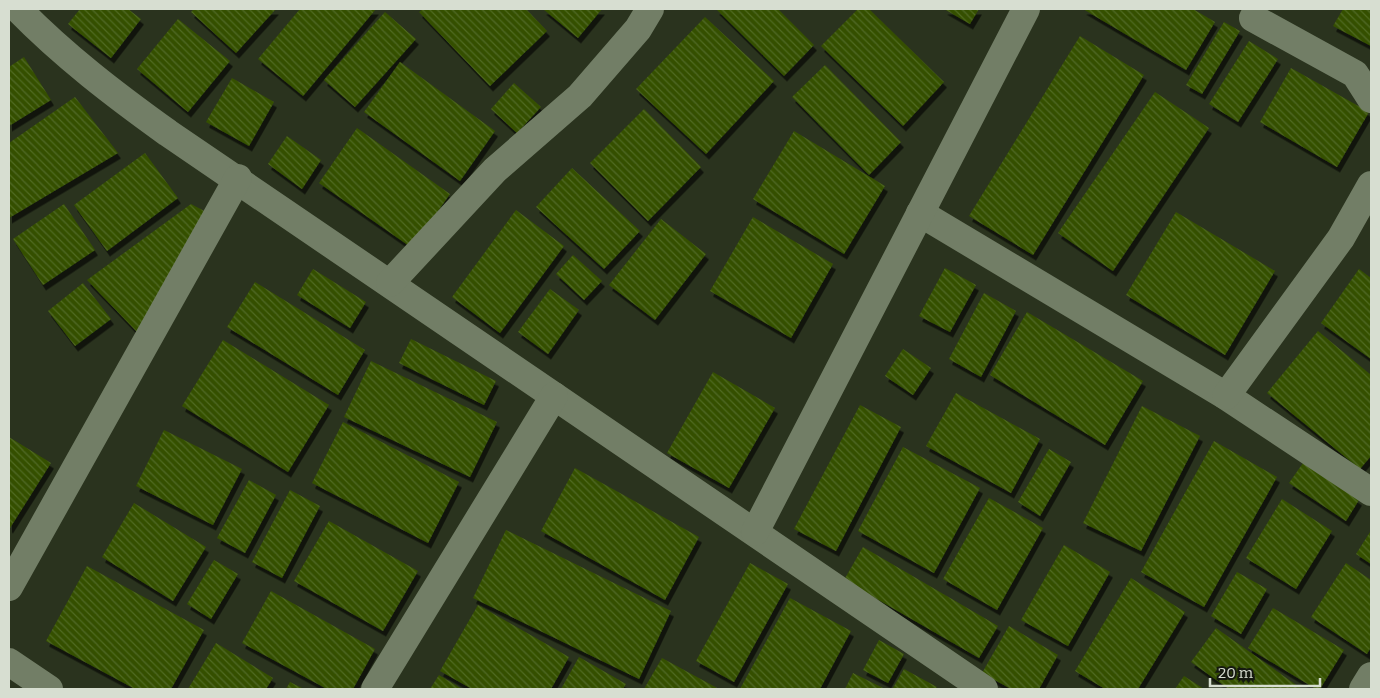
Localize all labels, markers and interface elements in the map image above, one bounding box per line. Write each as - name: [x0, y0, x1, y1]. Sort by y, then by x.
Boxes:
- scale bar: [1210, 656, 1320, 688]
- text: 20 m: [1218, 664, 1254, 682]

